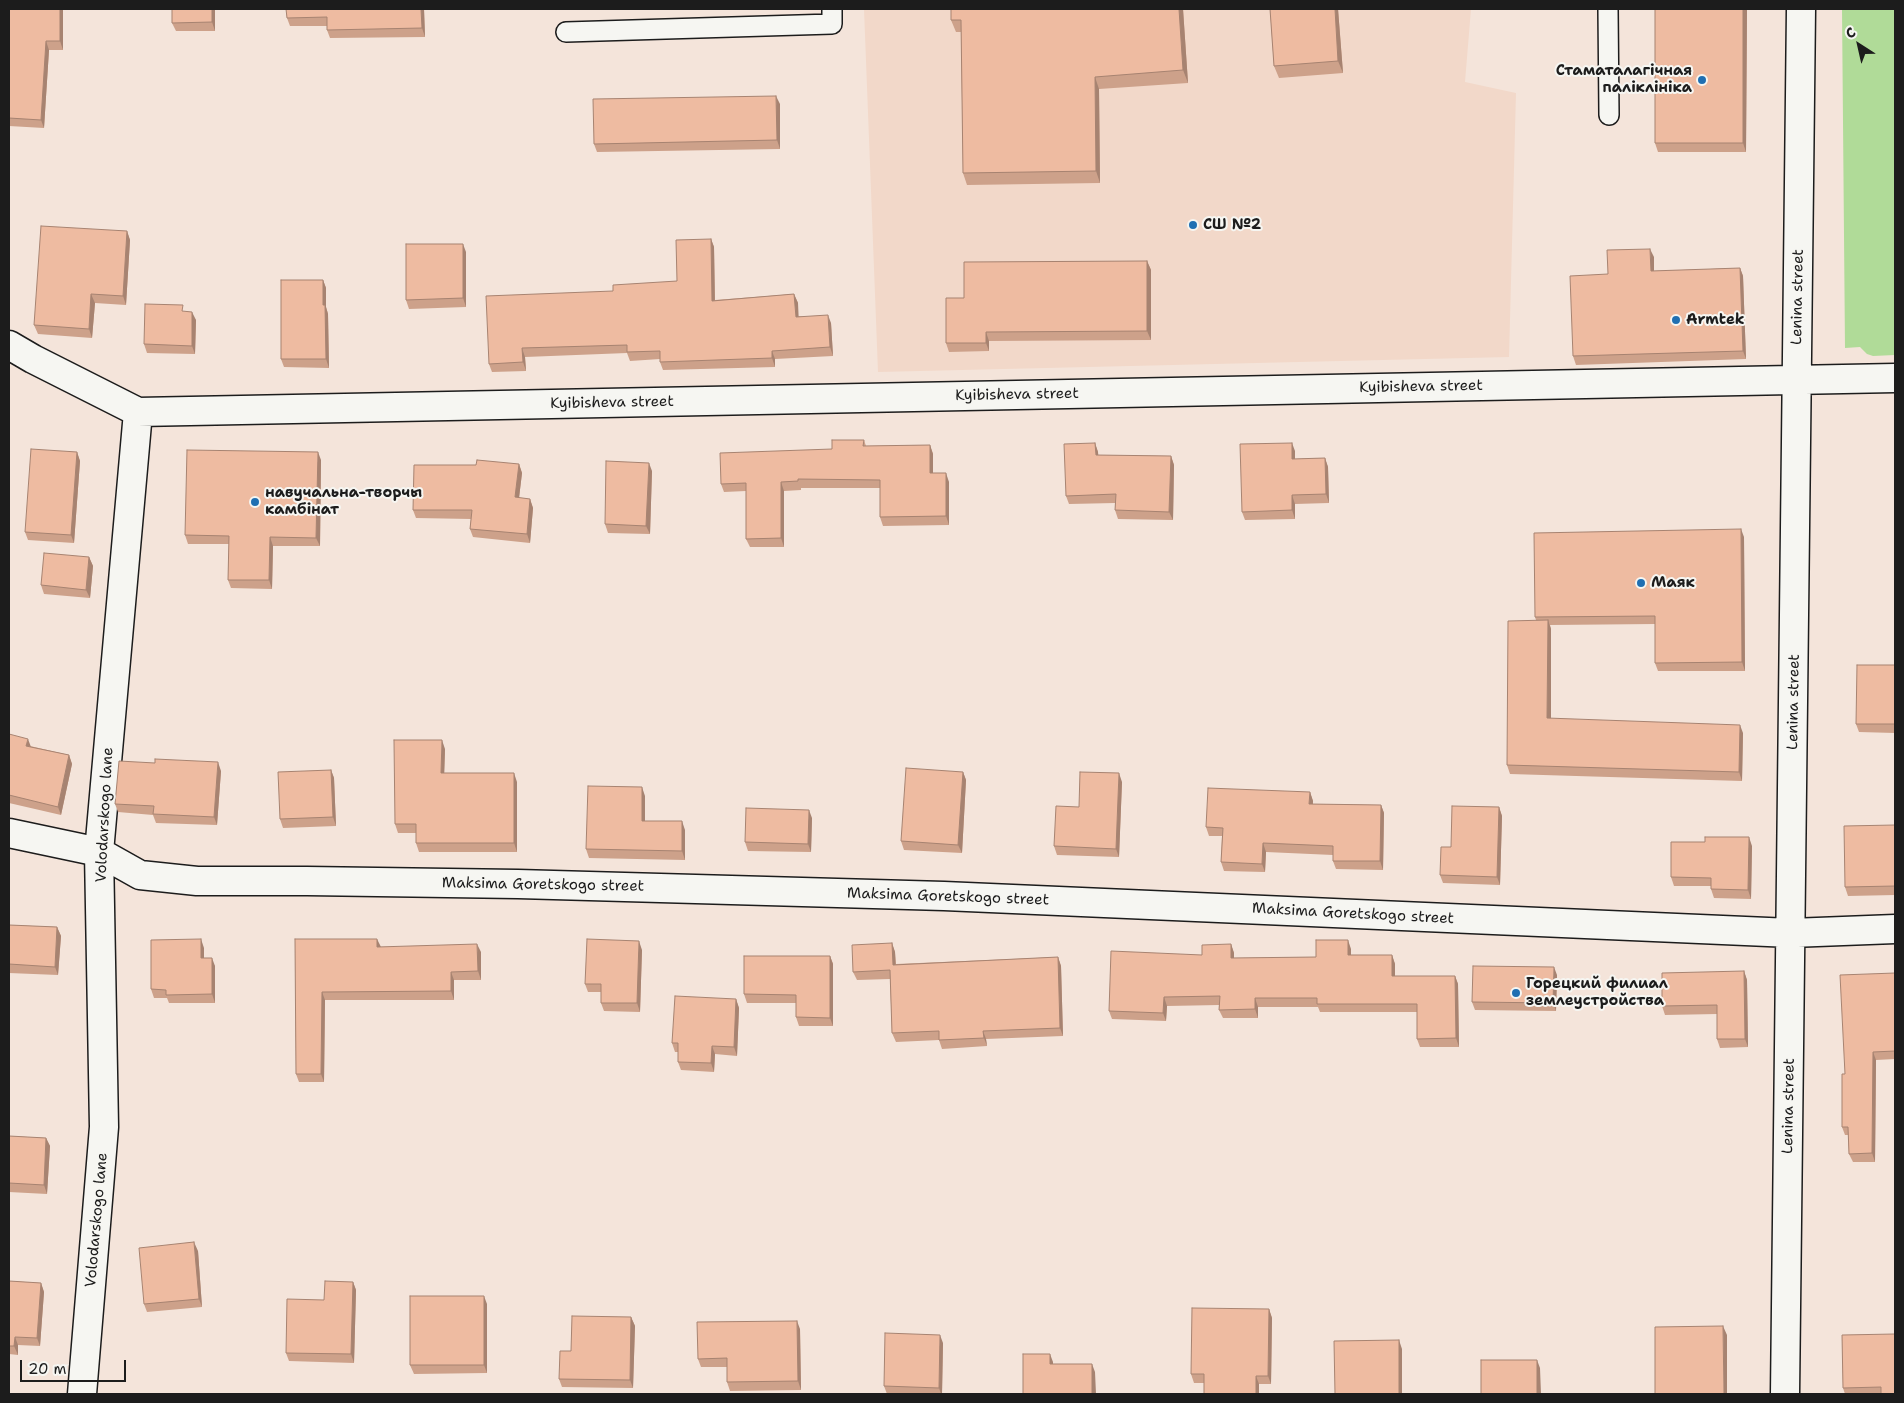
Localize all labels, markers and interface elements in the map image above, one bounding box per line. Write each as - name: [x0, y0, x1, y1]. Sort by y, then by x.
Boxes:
- north arrow: [1834, 20, 1884, 70]
- text: С: [1842, 23, 1859, 43]
- place label: Стаматалагічная паліклініка: [1556, 62, 1692, 97]
- marker: Стаматалагічная паліклініка: [1696, 74, 1708, 86]
- place label: СШ №2: [1203, 216, 1261, 234]
- marker: СШ №2: [1187, 219, 1199, 231]
- street label: Lenina street: [1788, 249, 1808, 345]
- place label: Armtek: [1686, 311, 1745, 329]
- marker: Armtek: [1670, 314, 1682, 326]
- street label: Kyibisheva street: [1359, 377, 1483, 397]
- street label: Kyibisheva street: [955, 385, 1079, 405]
- street label: Kyibisheva street: [550, 393, 674, 413]
- place label: навучальна-творчы камбінат: [265, 484, 422, 519]
- marker: навучальна-творчы камбінат: [249, 496, 261, 508]
- place label: Маяк: [1651, 574, 1695, 592]
- marker: Маяк: [1635, 577, 1647, 589]
- street label: Lenina street: [1784, 654, 1804, 750]
- street label: Volodarskogo lane: [92, 747, 118, 883]
- street label: Maksima Goretskogo street: [442, 874, 644, 896]
- street label: Maksima Goretskogo street: [847, 884, 1049, 910]
- street label: Maksima Goretskogo street: [1252, 900, 1454, 928]
- place label: Горецкий филиал землеустройства: [1526, 975, 1668, 1010]
- marker: Горецкий филиал землеустройства: [1510, 987, 1522, 999]
- street label: Lenina street: [1779, 1058, 1799, 1154]
- street label: Volodarskogo lane: [82, 1152, 112, 1288]
- scale bar: [22, 1350, 129, 1382]
- text: 20 m: [28, 1359, 67, 1379]

